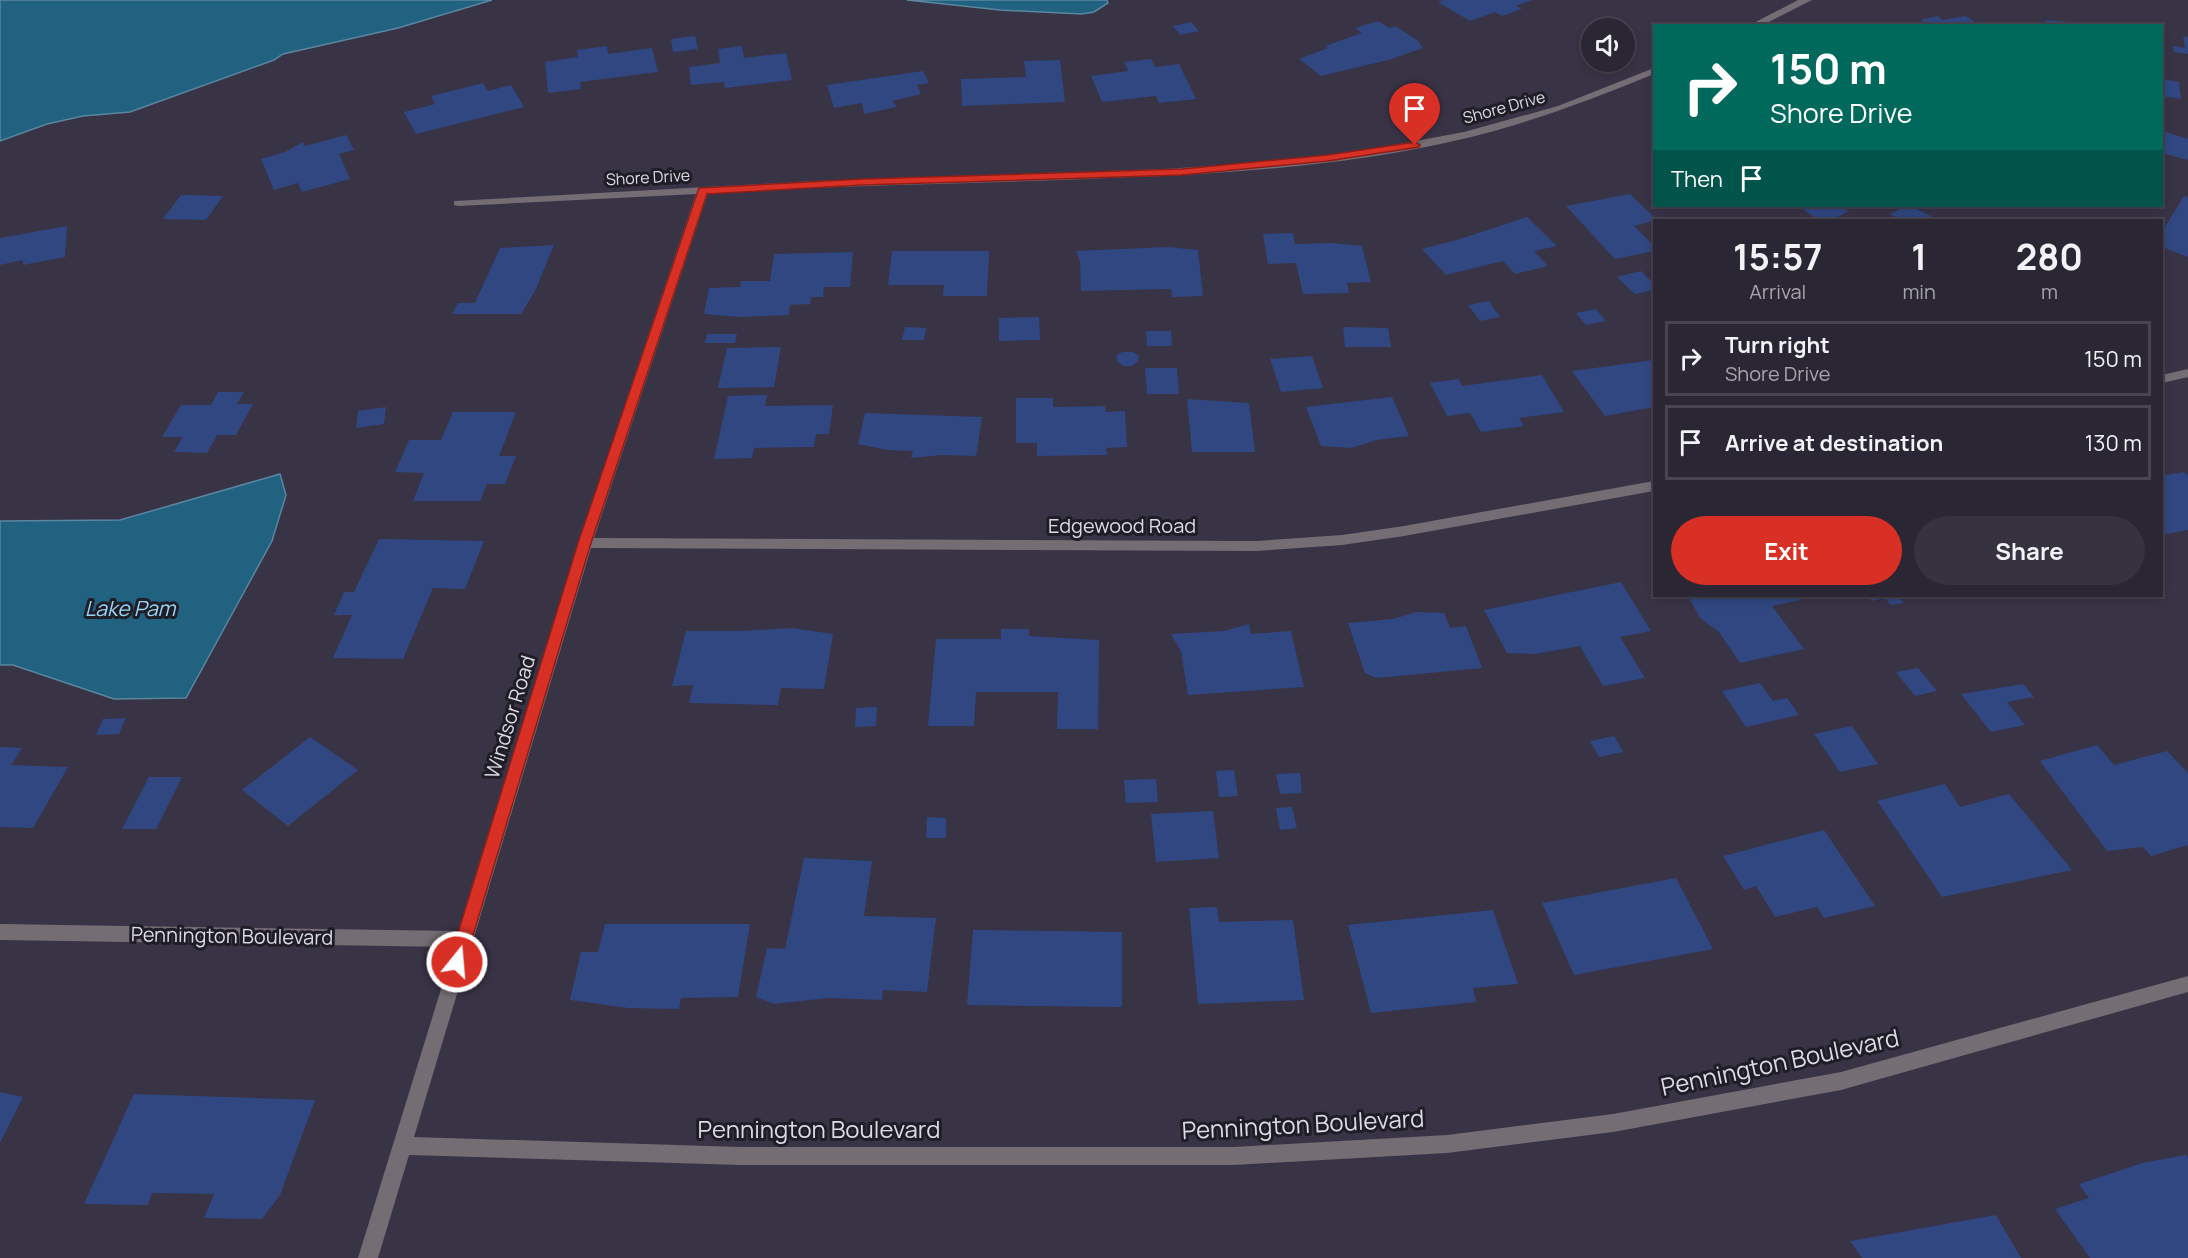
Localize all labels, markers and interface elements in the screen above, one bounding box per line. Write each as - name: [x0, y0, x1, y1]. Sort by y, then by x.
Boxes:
- map controls: [1581, 18, 1635, 72]
- button: sound: [1581, 18, 1635, 72]
- text: 150 m: [1770, 39, 1887, 97]
- icon: right: [1671, 48, 1749, 126]
- pin: [1389, 83, 1440, 145]
- street label: Shore Drive: [1460, 85, 1548, 129]
- icon: arrive: [1398, 92, 1431, 125]
- text: Shore Drive: [1770, 94, 1912, 131]
- icon: arrive: [1735, 162, 1768, 195]
- street label: Shore Drive: [605, 164, 691, 190]
- text: Then: [1671, 164, 1723, 194]
- text: 15:57: [1733, 232, 1822, 281]
- text: 1: [1911, 232, 1927, 281]
- text: 280: [2016, 232, 2083, 281]
- text: Arrival: [1749, 278, 1806, 305]
- text: min: [1902, 278, 1936, 305]
- text: m: [2041, 278, 2058, 305]
- text: Turn right: [1725, 330, 1830, 360]
- icon: right: [1674, 342, 1707, 375]
- text: 150 m: [2084, 344, 2142, 374]
- text: Shore Drive: [1725, 360, 1831, 387]
- icon: arrive: [1674, 426, 1707, 459]
- text: Arrive at destination: [1725, 428, 1943, 458]
- text: 130 m: [2085, 428, 2142, 458]
- street label: Edgewood Road: [1048, 512, 1196, 539]
- button: Exit: [1671, 516, 1902, 585]
- button: Share: [1914, 516, 2145, 585]
- water label: Lake Pam: [85, 594, 177, 622]
- street label: Windsor Road: [478, 652, 541, 782]
- street label: Pennington Boulevard: [131, 920, 333, 951]
- position arrow: [425, 930, 489, 994]
- street label: Pennington Boulevard: [1658, 1020, 1902, 1103]
- street label: Pennington Boulevard: [1181, 1101, 1425, 1146]
- street label: Pennington Boulevard: [698, 1112, 940, 1145]

